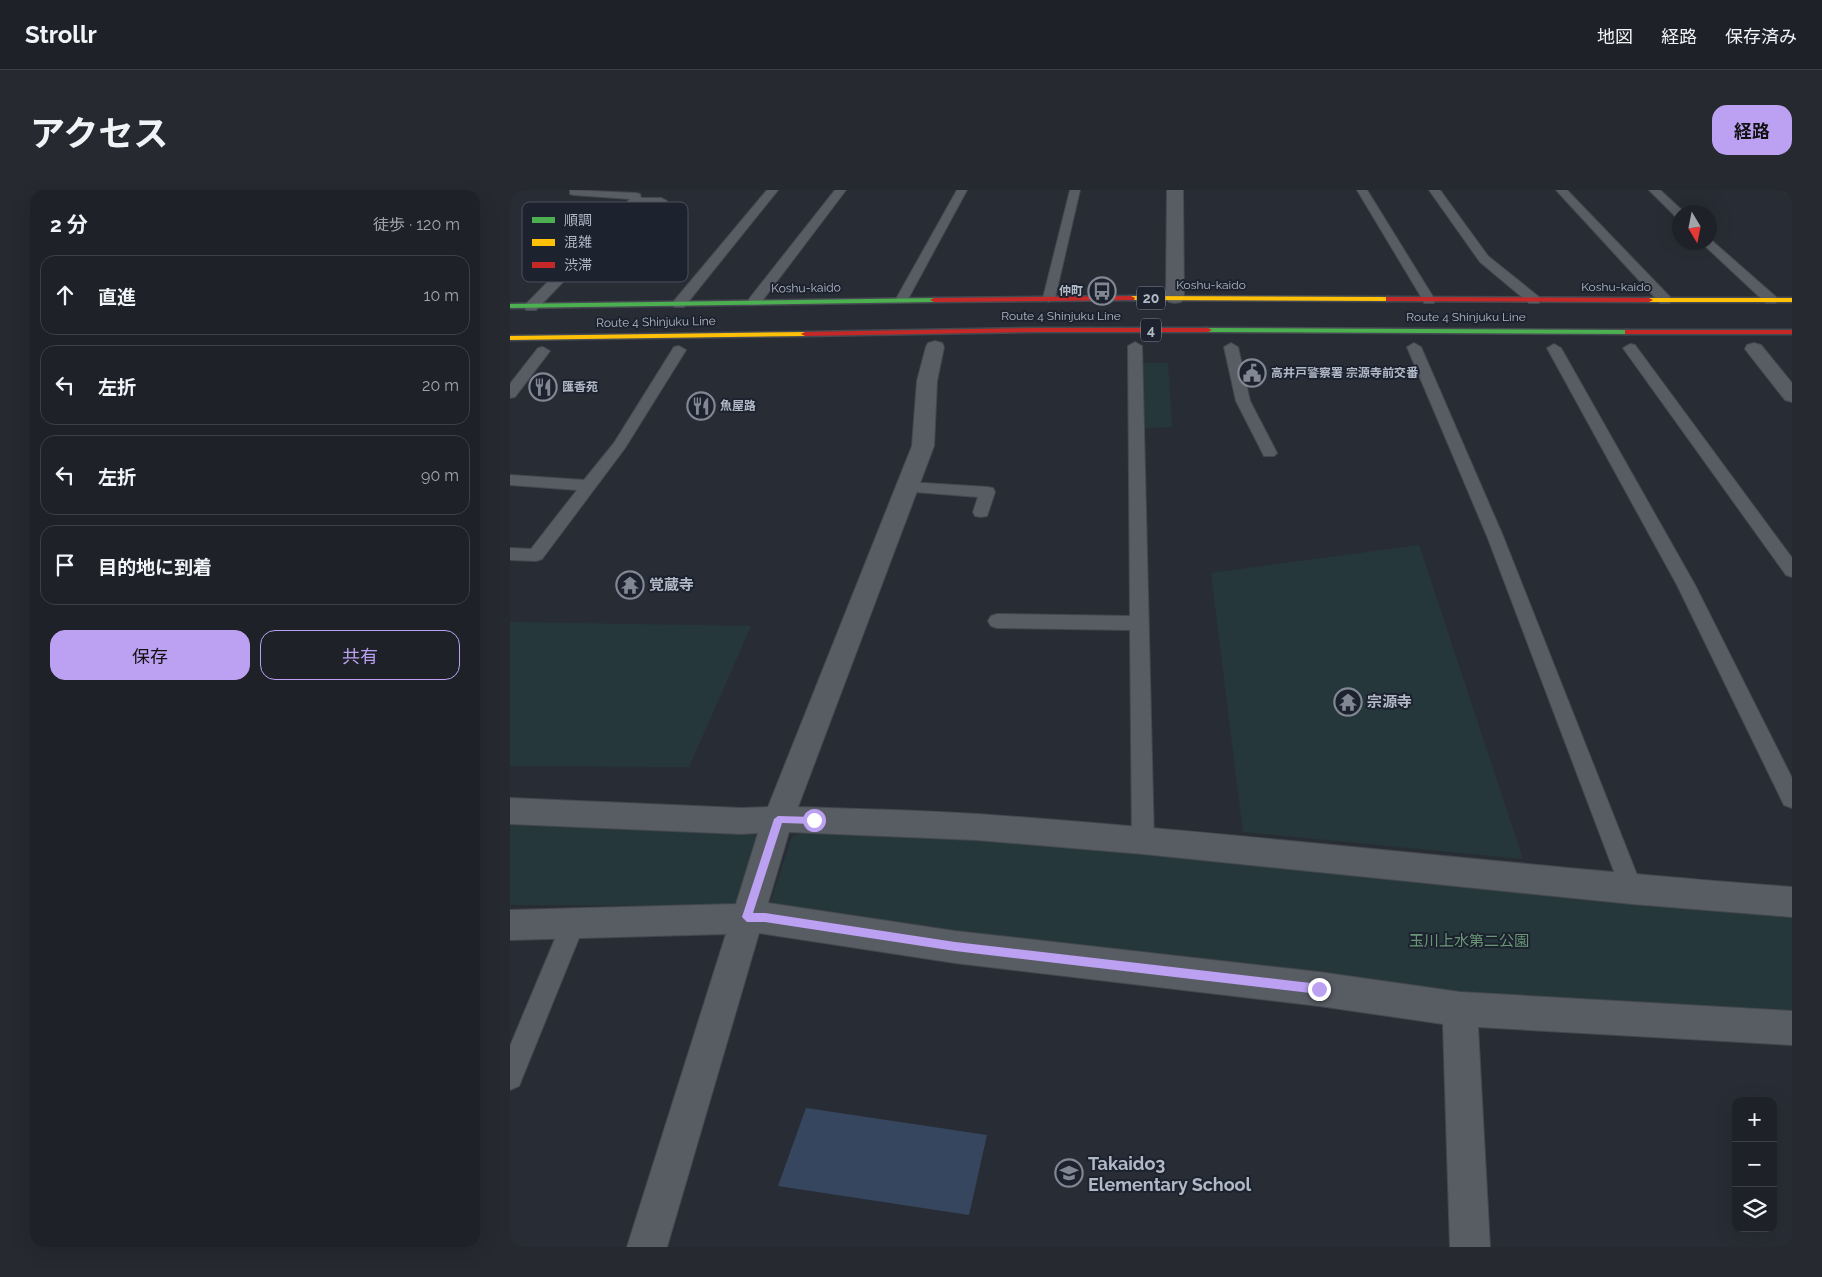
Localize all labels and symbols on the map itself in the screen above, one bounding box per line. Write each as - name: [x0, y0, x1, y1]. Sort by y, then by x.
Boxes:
- legend: [522, 202, 688, 282]
- north arrow: [1672, 205, 1717, 250]
- text: 順調: [564, 212, 592, 228]
- text: 混雑: [564, 234, 592, 250]
- text: 渋滞: [564, 257, 592, 273]
- bus stop icon: 仲町: [1087, 276, 1117, 306]
- street label: Koshu-kaido: [1176, 278, 1246, 292]
- street label: Koshu-kaido: [771, 280, 841, 296]
- street label: Koshu-kaido: [1581, 280, 1651, 294]
- place label: 仲町: [1059, 284, 1083, 298]
- road number: 20: [1137, 286, 1165, 310]
- street label: Route 4 Shinjuku Line: [1001, 309, 1121, 323]
- street label: Route 4 Shinjuku Line: [1406, 310, 1526, 324]
- street label: Route 4 Shinjuku Line: [596, 314, 716, 330]
- road number: 4: [1141, 318, 1161, 342]
- public building icon: 高井戸警察署 宗源寺前交番: [1237, 358, 1267, 388]
- place label: 高井戸警察署 宗源寺前交番: [1271, 366, 1419, 380]
- restaurant icon: 匯香苑: [528, 372, 558, 402]
- place label: 匯香苑: [562, 380, 598, 394]
- restaurant icon: 魚屋路: [686, 391, 716, 421]
- place label: 魚屋路: [720, 399, 756, 413]
- temple icon: 覚蔵寺: [615, 570, 645, 600]
- place label: 覚蔵寺: [649, 576, 694, 594]
- temple icon: 宗源寺: [1333, 687, 1363, 717]
- place label: 宗源寺: [1367, 693, 1412, 711]
- route start: [803, 809, 826, 832]
- park label: 玉川上水第二公園: [1409, 932, 1529, 950]
- route end: [1308, 978, 1331, 1001]
- place label: Takaido3 Elementary School: [1088, 1153, 1252, 1195]
- school or university icon: Takaido3 Elementary School: [1054, 1158, 1084, 1188]

